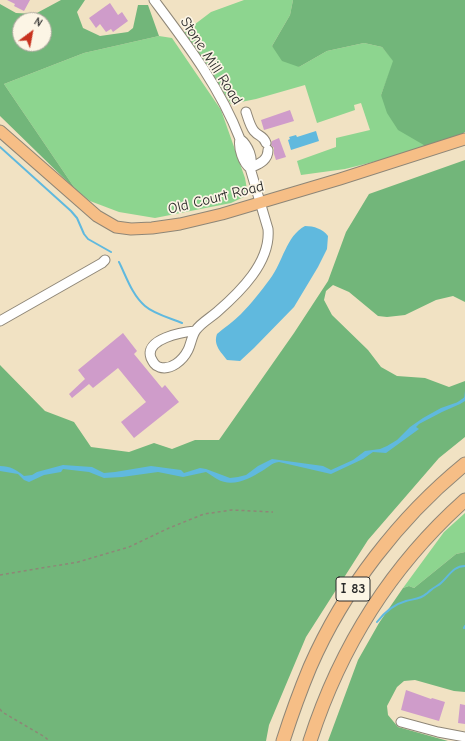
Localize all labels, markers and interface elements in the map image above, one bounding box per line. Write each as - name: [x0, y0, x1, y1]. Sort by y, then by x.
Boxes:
- north arrow: [12, 12, 52, 52]
- street label: Stone Mill Road: [176, 14, 246, 108]
- text: N: [32, 15, 45, 30]
- street label: Old Court Road: [166, 177, 266, 219]
- road number: I 83: [336, 577, 370, 601]

